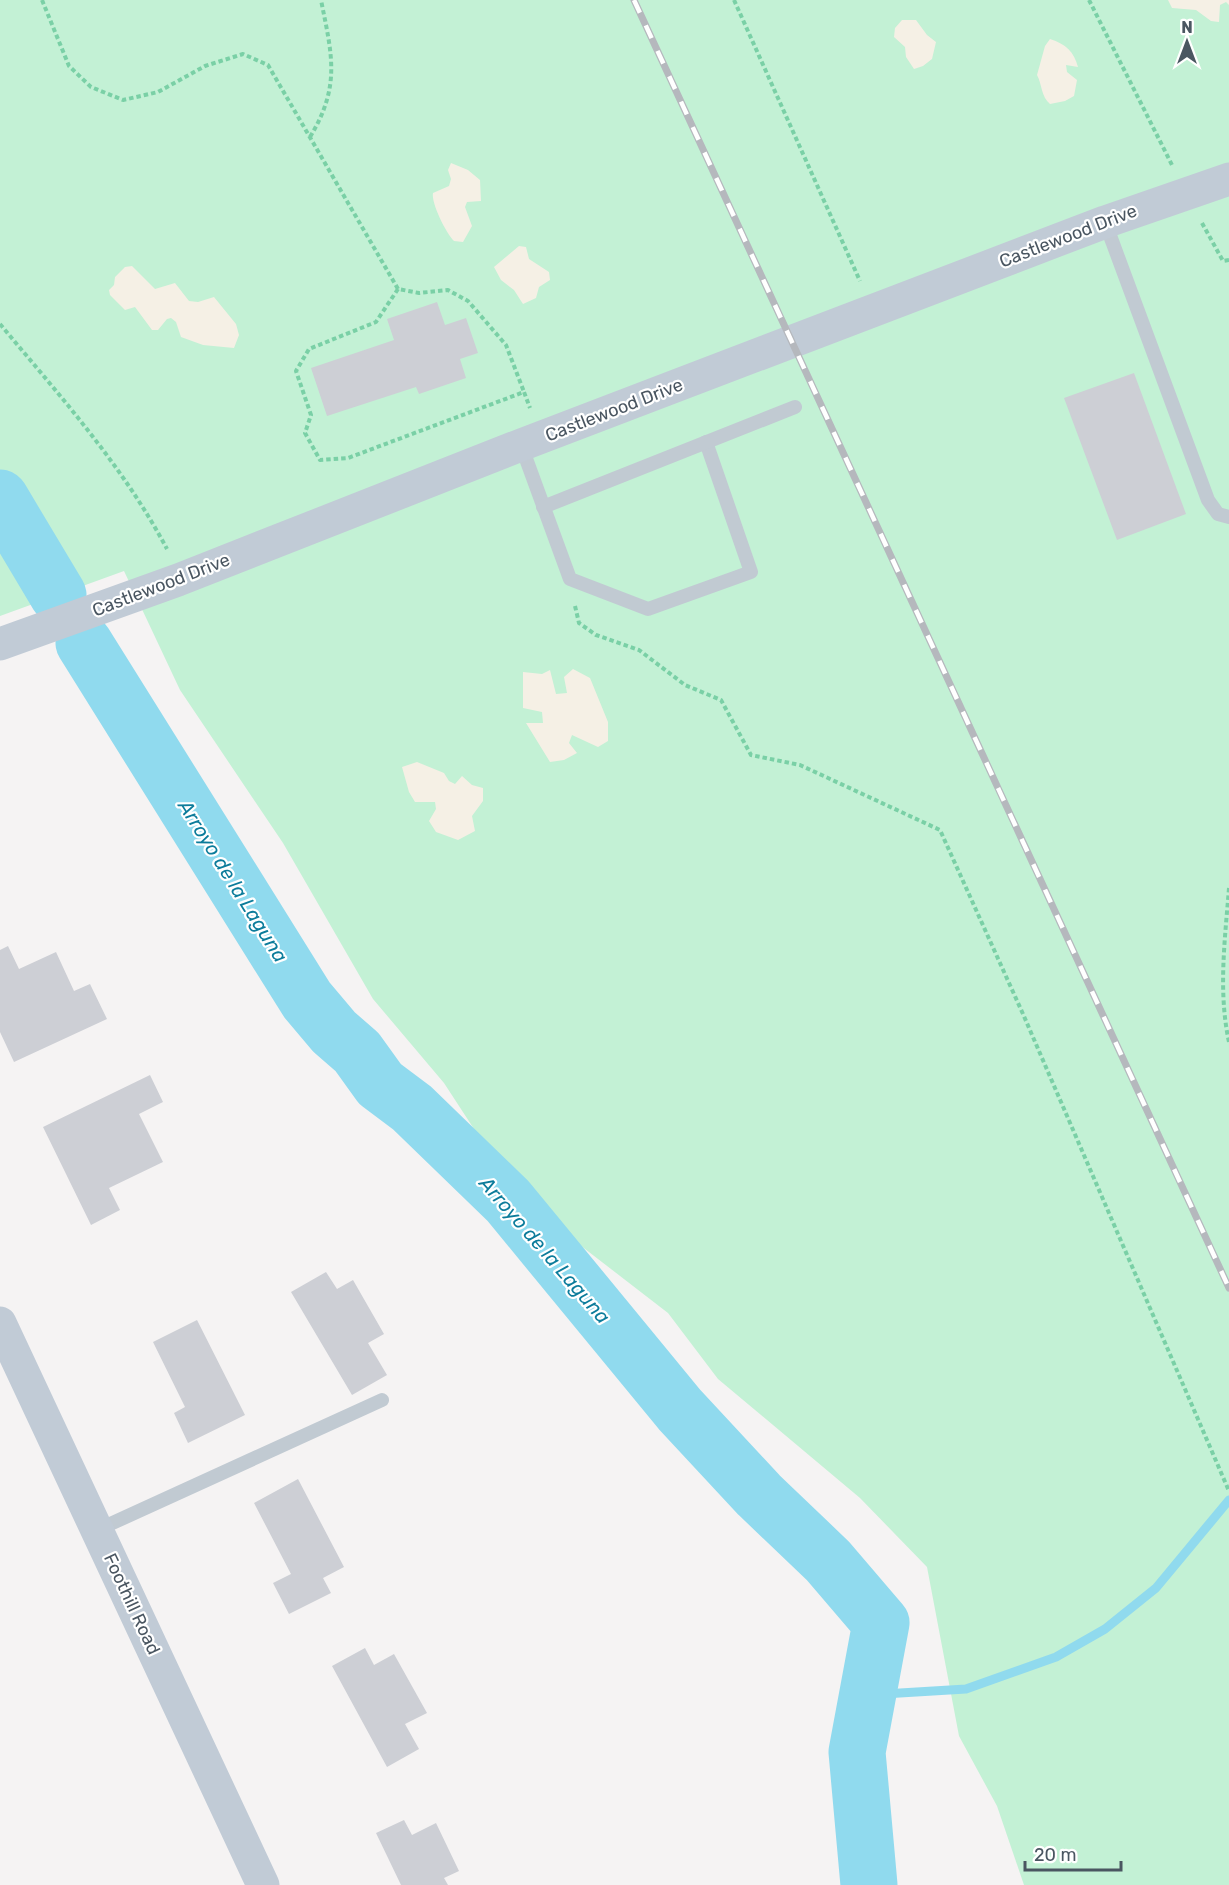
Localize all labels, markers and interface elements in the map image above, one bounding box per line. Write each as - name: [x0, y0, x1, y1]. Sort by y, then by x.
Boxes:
- north arrow: [1157, 12, 1217, 72]
- text: N: [1181, 18, 1193, 37]
- street label: Castlewood Drive: [996, 200, 1140, 272]
- street label: Castlewood Drive: [542, 374, 686, 446]
- street label: Castlewood Drive: [89, 549, 233, 621]
- water label: Arroyo de la Laguna: [173, 794, 293, 967]
- water label: Arroyo de la Laguna: [474, 1171, 616, 1329]
- street label: Foothill Road: [99, 1550, 165, 1658]
- scale bar: [1025, 1834, 1121, 1872]
- text: 20 m: [1034, 1844, 1076, 1866]

